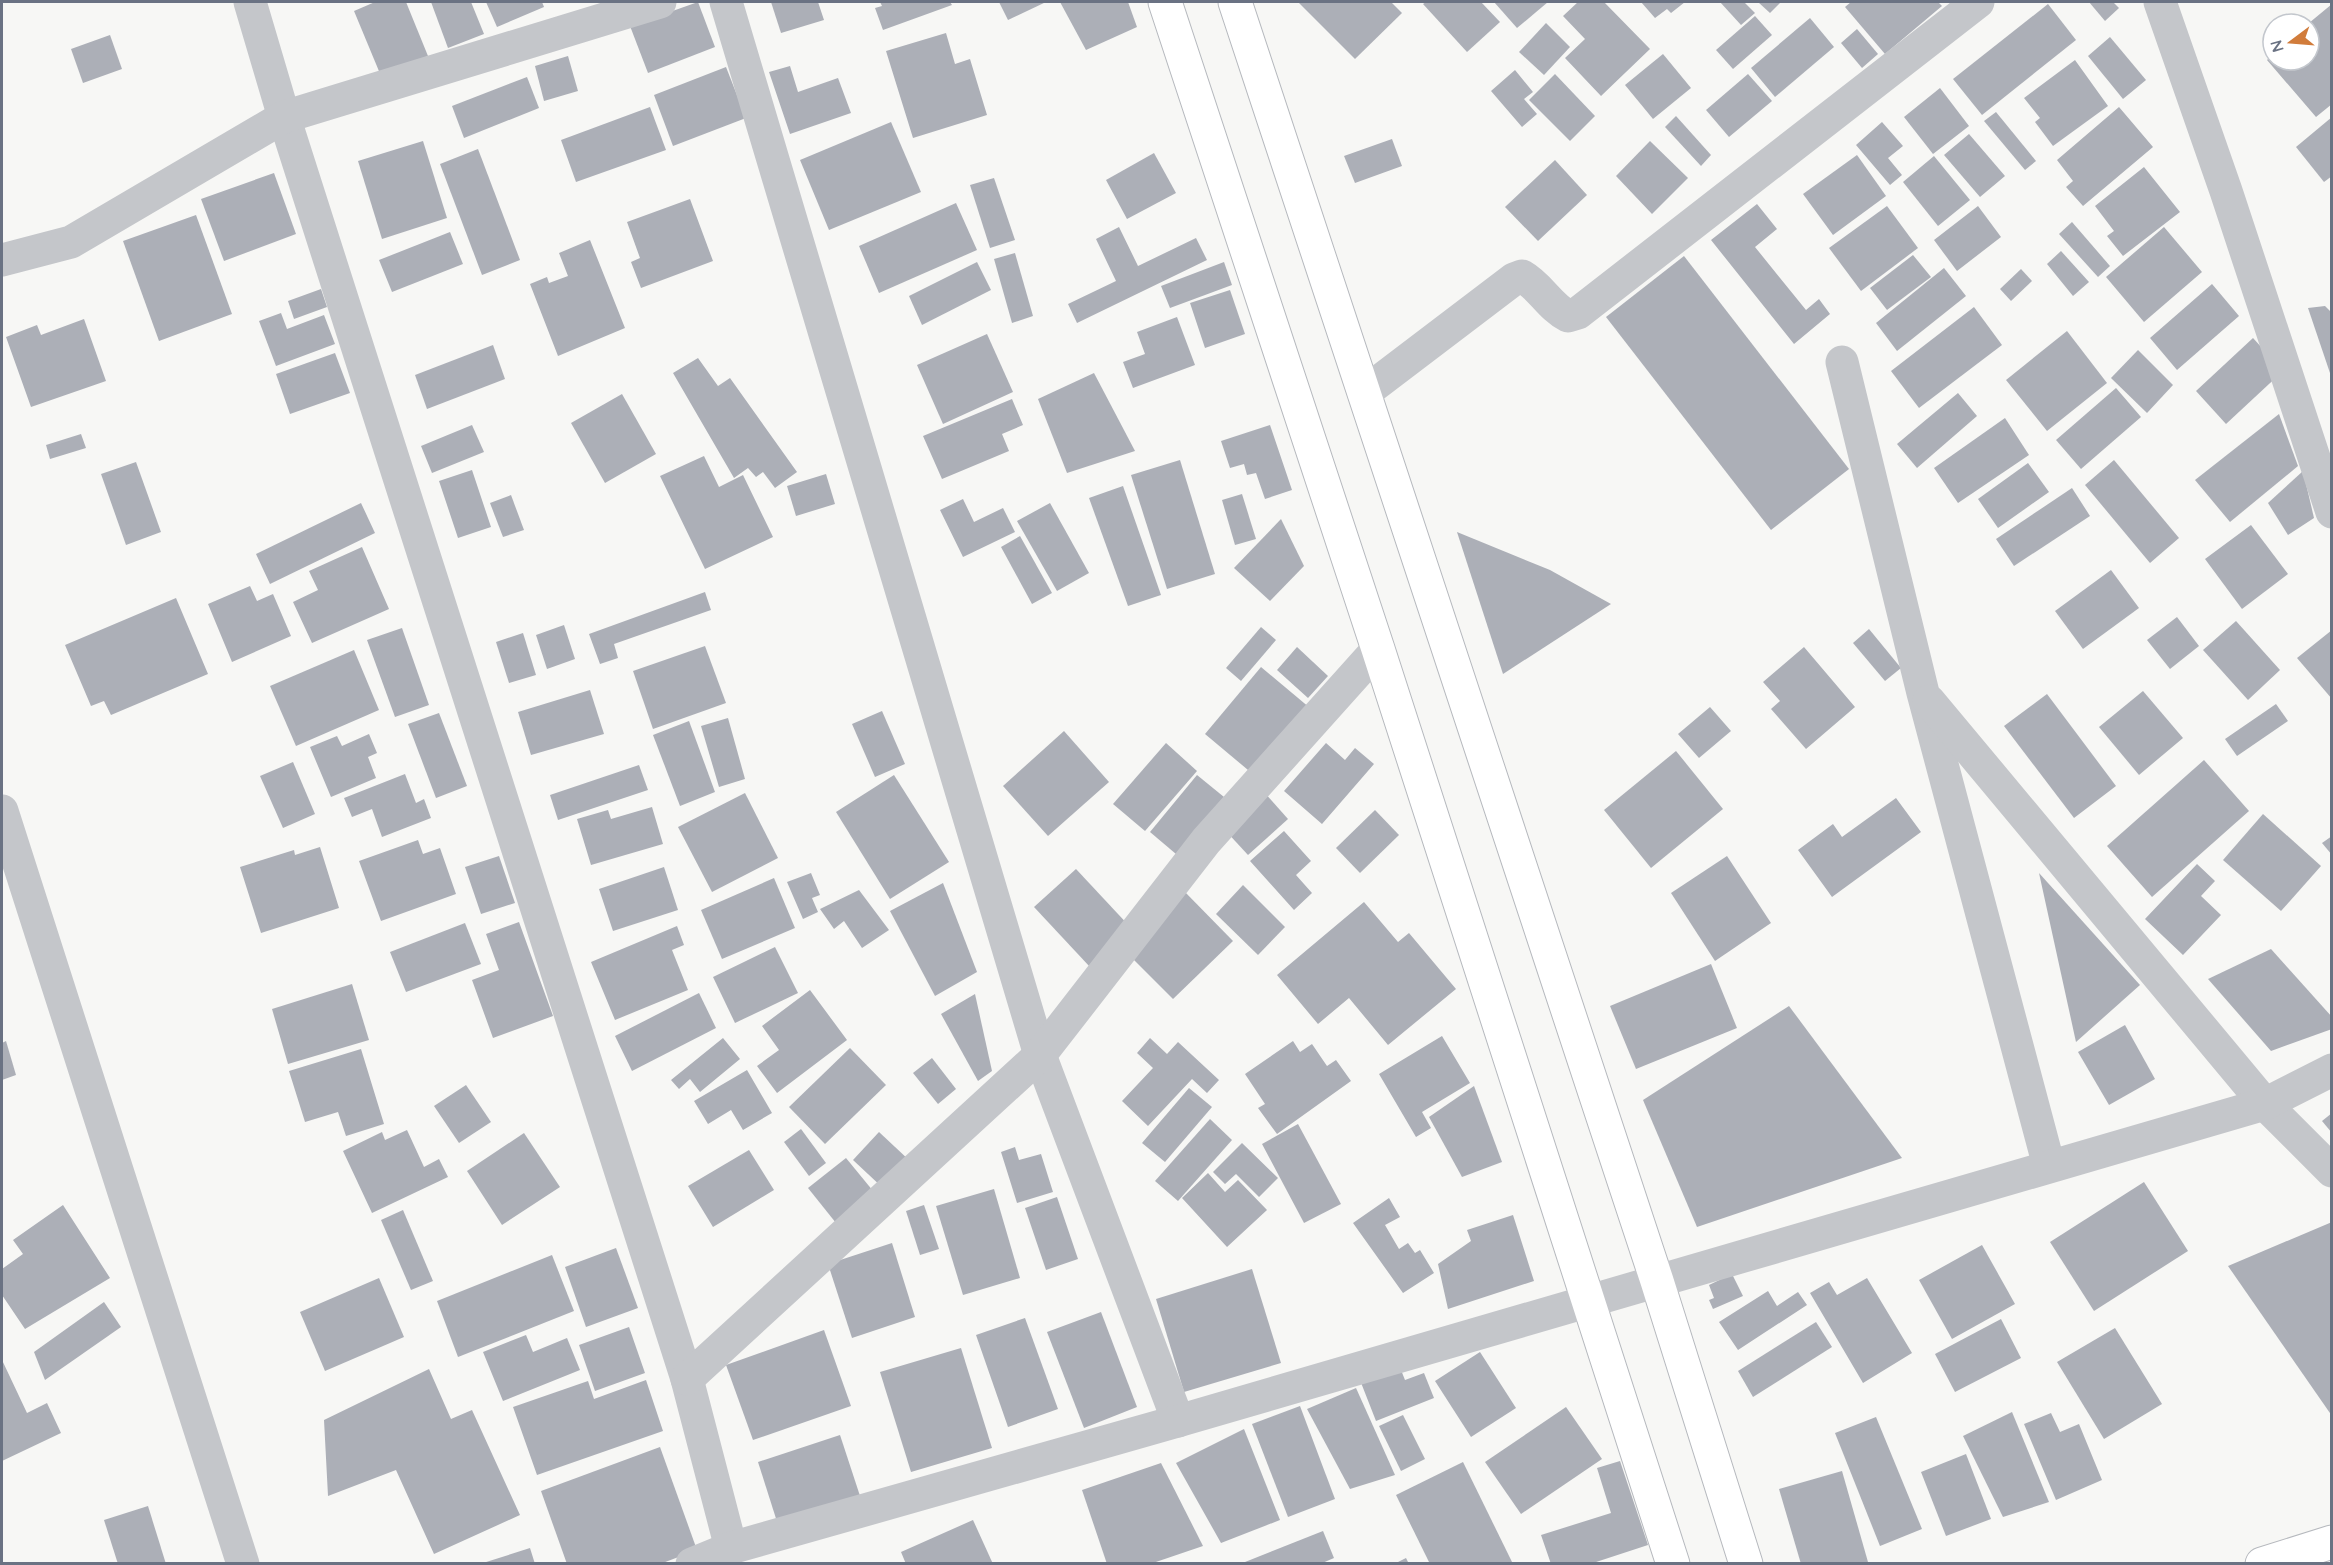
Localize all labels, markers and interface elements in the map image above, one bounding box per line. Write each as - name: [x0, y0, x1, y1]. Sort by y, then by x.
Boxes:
- north arrow: [2261, 12, 2321, 72]
- text: N: [2265, 38, 2288, 55]

